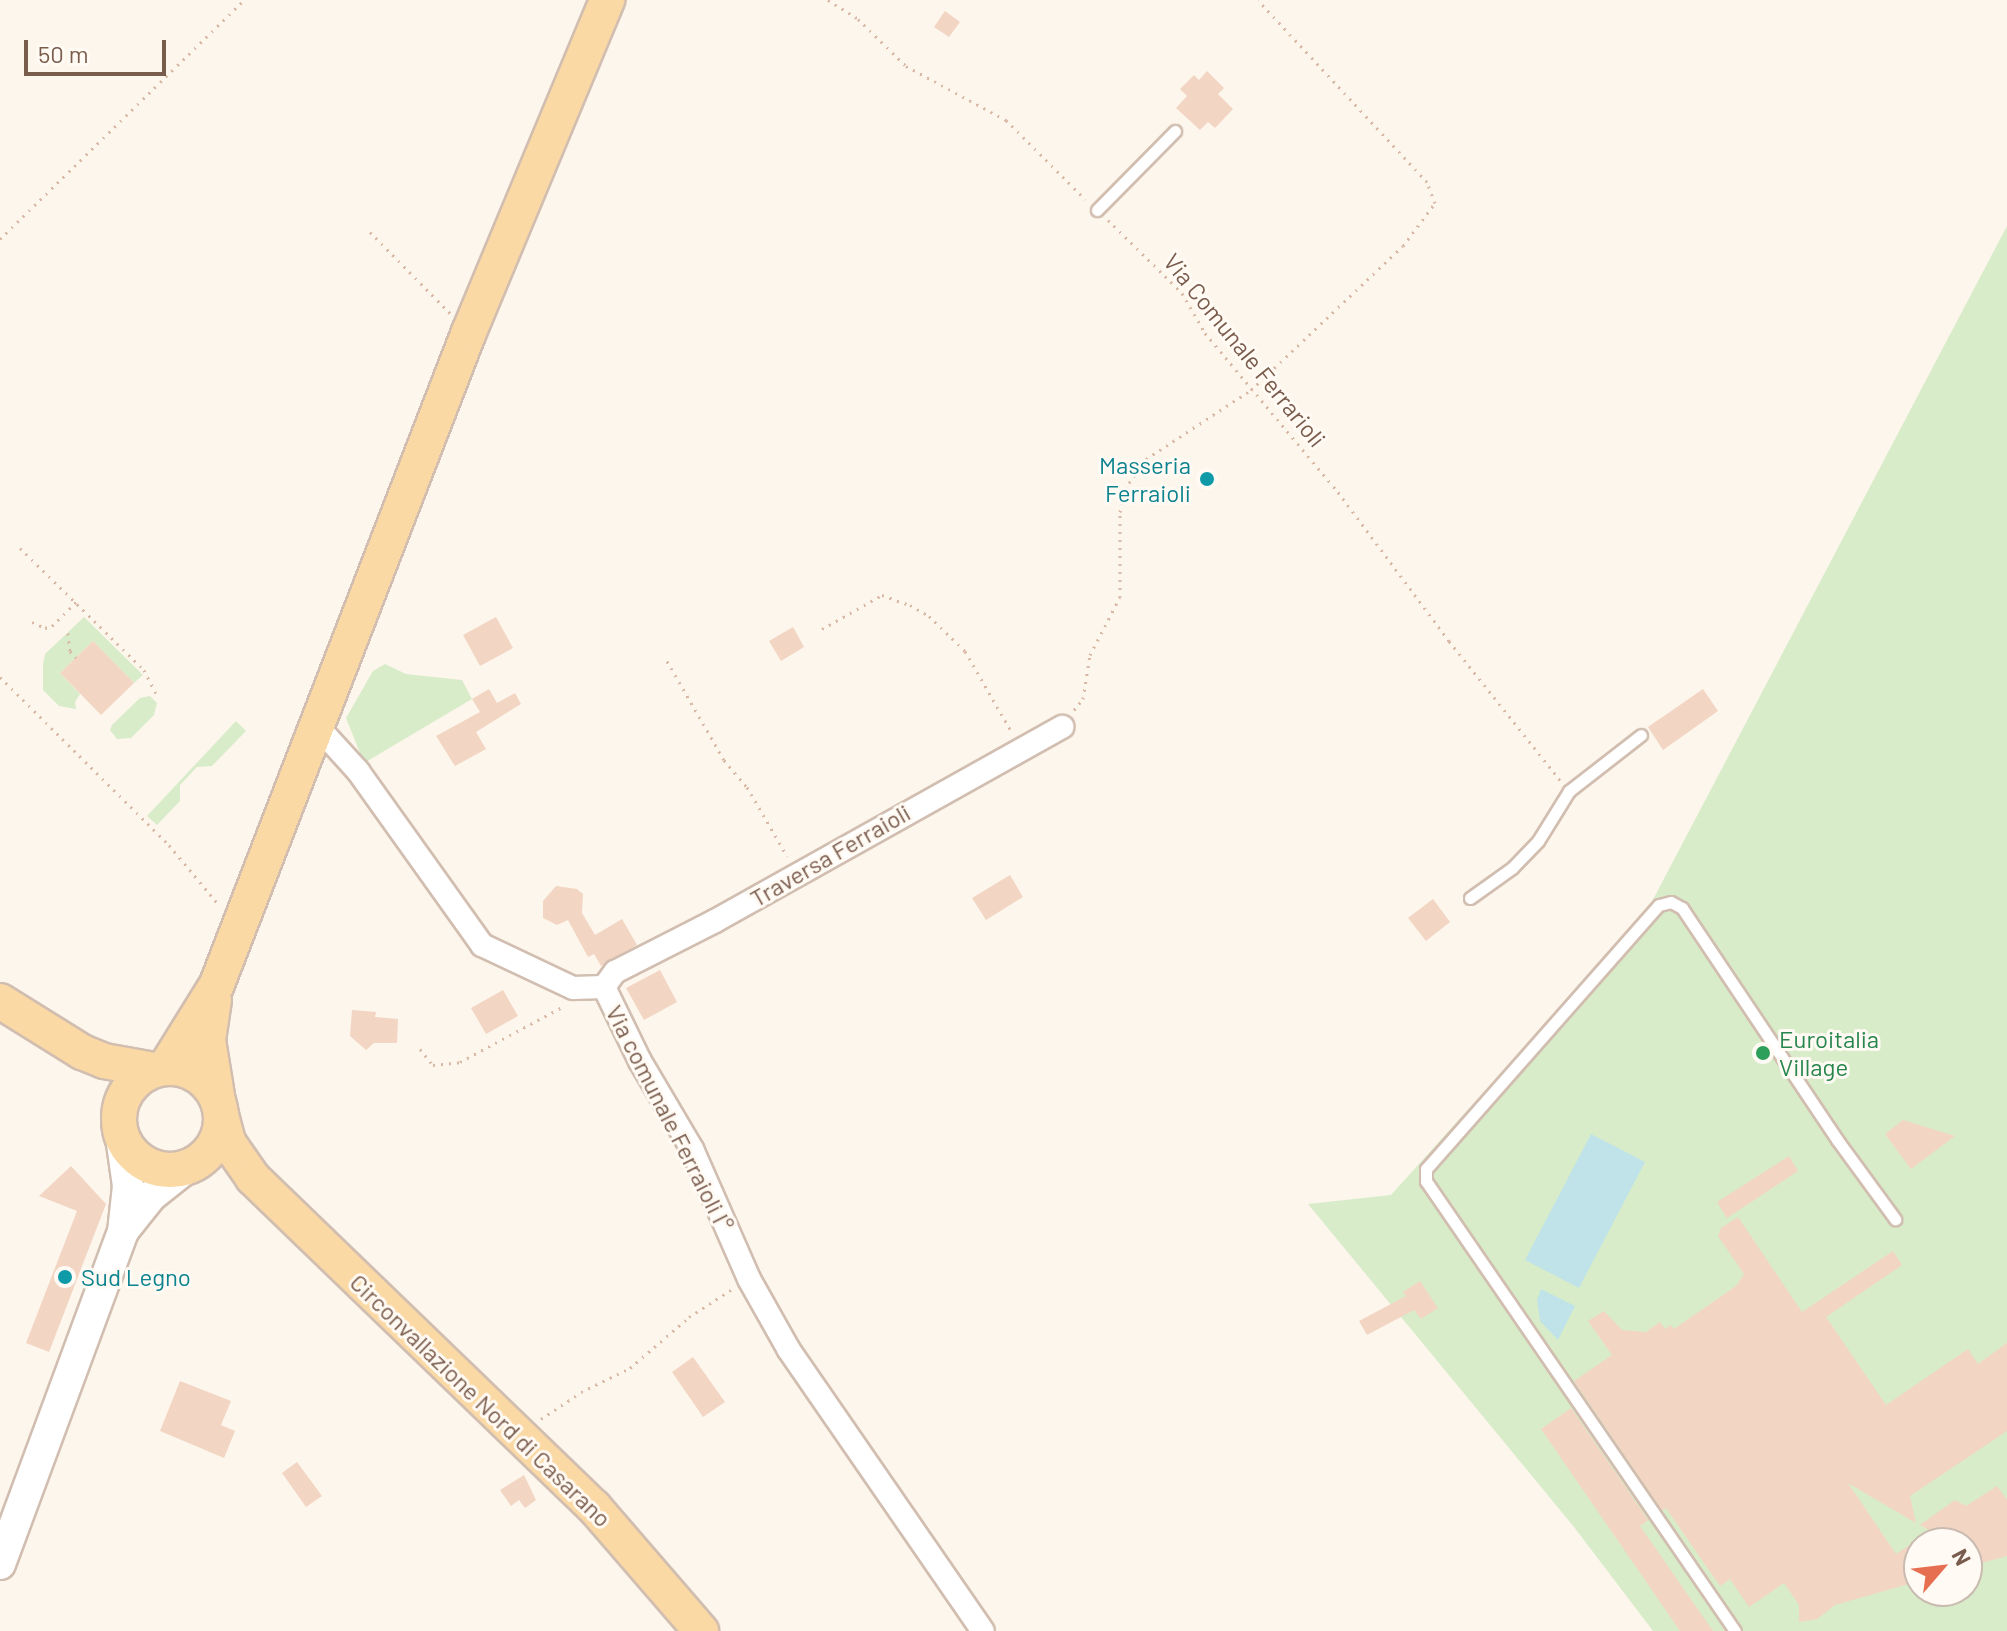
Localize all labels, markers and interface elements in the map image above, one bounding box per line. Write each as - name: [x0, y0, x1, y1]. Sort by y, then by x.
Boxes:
- scale bar: [28, 24, 170, 74]
- text: 50 m: [38, 39, 89, 68]
- street label: Via Comunale Ferrarioli: [1158, 247, 1332, 453]
- place label: Masseria Ferraioli: [1099, 451, 1191, 507]
- marker: Masseria Ferraioli: [1198, 470, 1216, 488]
- street label: Traversa Ferraioli: [745, 797, 915, 913]
- street label: Via comunale Ferraioli I°: [600, 1000, 740, 1236]
- place label: Euroitalia Village: [1779, 1025, 1879, 1081]
- marker: Euroitalia Village: [1754, 1044, 1772, 1062]
- place label: Sud Legno: [81, 1263, 191, 1291]
- marker: Sud Legno: [56, 1268, 74, 1286]
- street label: Circonvallazione Nord di Casarano: [345, 1268, 617, 1532]
- north arrow: [1903, 1527, 1983, 1607]
- text: N: [1948, 1544, 1977, 1569]

